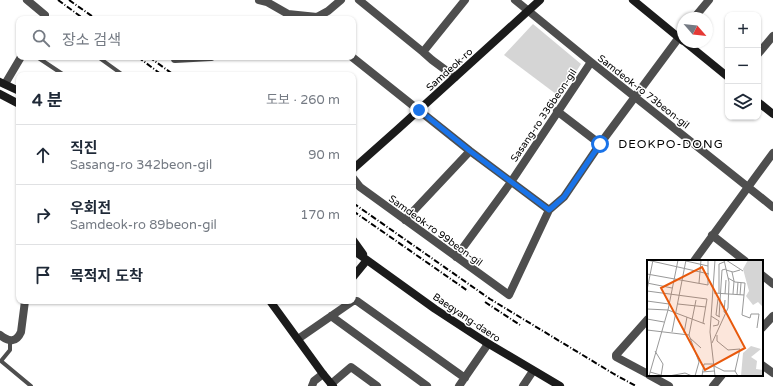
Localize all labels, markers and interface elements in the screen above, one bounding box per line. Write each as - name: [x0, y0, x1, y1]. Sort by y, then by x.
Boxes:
- north arrow: [677, 12, 713, 48]
- map controls: [725, 12, 761, 120]
- button: +: [725, 12, 761, 48]
- search box: [16, 16, 356, 60]
- icon: search: [30, 27, 52, 49]
- text: 장소 검색: [62, 31, 121, 49]
- street label: Samdeok-ro: [424, 46, 475, 94]
- button: −: [725, 48, 761, 84]
- street label: Samdeok-ro 73beon-gil: [595, 52, 692, 131]
- street label: Sasang-ro 336beon-gil: [508, 67, 579, 164]
- button: layers: [725, 84, 761, 120]
- text: 4 분: [32, 90, 63, 111]
- text: 도보 · 260 m: [266, 92, 340, 108]
- route end: [410, 101, 428, 119]
- route start: [591, 135, 609, 153]
- district label: DEOKPO-DONG: [618, 137, 724, 151]
- text: 직진: [70, 139, 98, 157]
- icon: ahead: [32, 144, 54, 166]
- text: 90 m: [308, 147, 340, 163]
- text: Sasang-ro 342beon-gil: [70, 157, 212, 173]
- street label: Samdeok-ro 99beon-gil: [386, 193, 485, 269]
- text: 우회전: [70, 199, 111, 217]
- icon: right: [32, 204, 54, 226]
- text: 170 m: [300, 207, 340, 223]
- text: Samdeok-ro 89beon-gil: [70, 217, 217, 233]
- inset map: [647, 260, 763, 376]
- icon: arrive: [32, 264, 54, 286]
- text: 목적지 도착: [70, 267, 143, 285]
- street label: Baegyang-daero: [430, 291, 503, 345]

